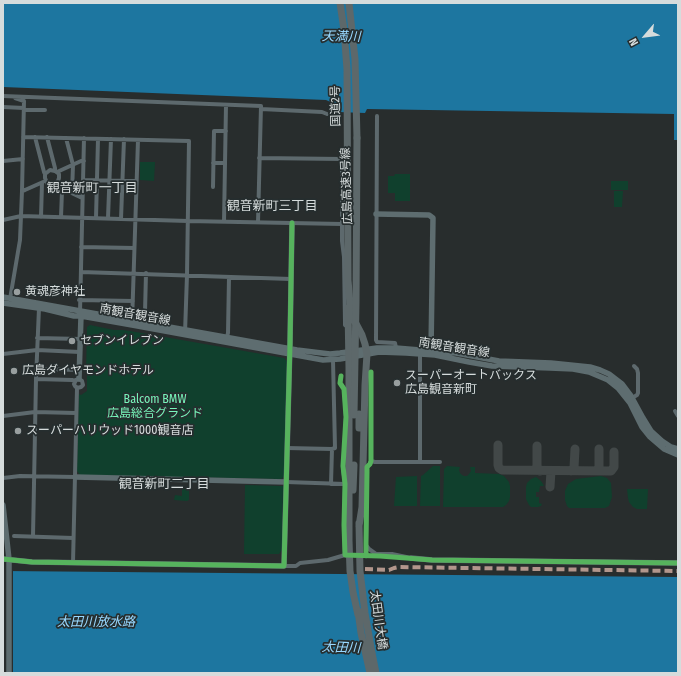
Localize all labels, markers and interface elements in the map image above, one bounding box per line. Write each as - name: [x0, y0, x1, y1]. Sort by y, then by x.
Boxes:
- north arrow: [625, 16, 665, 56]
- water label: 天満川: [321, 29, 361, 45]
- text: N: [627, 36, 641, 48]
- street label: 国道2号: [328, 85, 344, 127]
- street label: 広島高速3号線: [338, 147, 356, 225]
- district label: 観音新町一丁目: [47, 180, 137, 196]
- district label: 観音新町三丁目: [227, 198, 317, 214]
- place label: 黄魂彦神社: [25, 285, 85, 299]
- marker: 黄魂彦神社: [12, 287, 22, 297]
- street label: 南観音観音線: [98, 302, 172, 328]
- place label: セブンイレブン: [80, 334, 164, 348]
- street label: 南観音観音線: [417, 335, 491, 361]
- marker: セブンイレブン: [67, 336, 77, 346]
- place label: 広島ダイヤモンドホテル: [22, 364, 154, 378]
- marker: 広島ダイヤモンドホテル: [9, 366, 19, 376]
- place label: スーパーオートバックス 広島観音新町: [405, 369, 537, 397]
- marker: スーパーオートバックス 広島観音新町: [392, 378, 402, 388]
- park label: Balcom BMW 広島総合グランド: [107, 393, 203, 421]
- place label: スーパーハリウッド1000観音店: [26, 424, 193, 438]
- marker: スーパーハリウッド1000観音店: [13, 426, 23, 436]
- district label: 観音新町二丁目: [119, 476, 209, 492]
- street label: 太田川大橋: [367, 589, 389, 651]
- water label: 太田川放水路: [57, 614, 135, 630]
- water label: 太田川: [321, 640, 361, 656]

